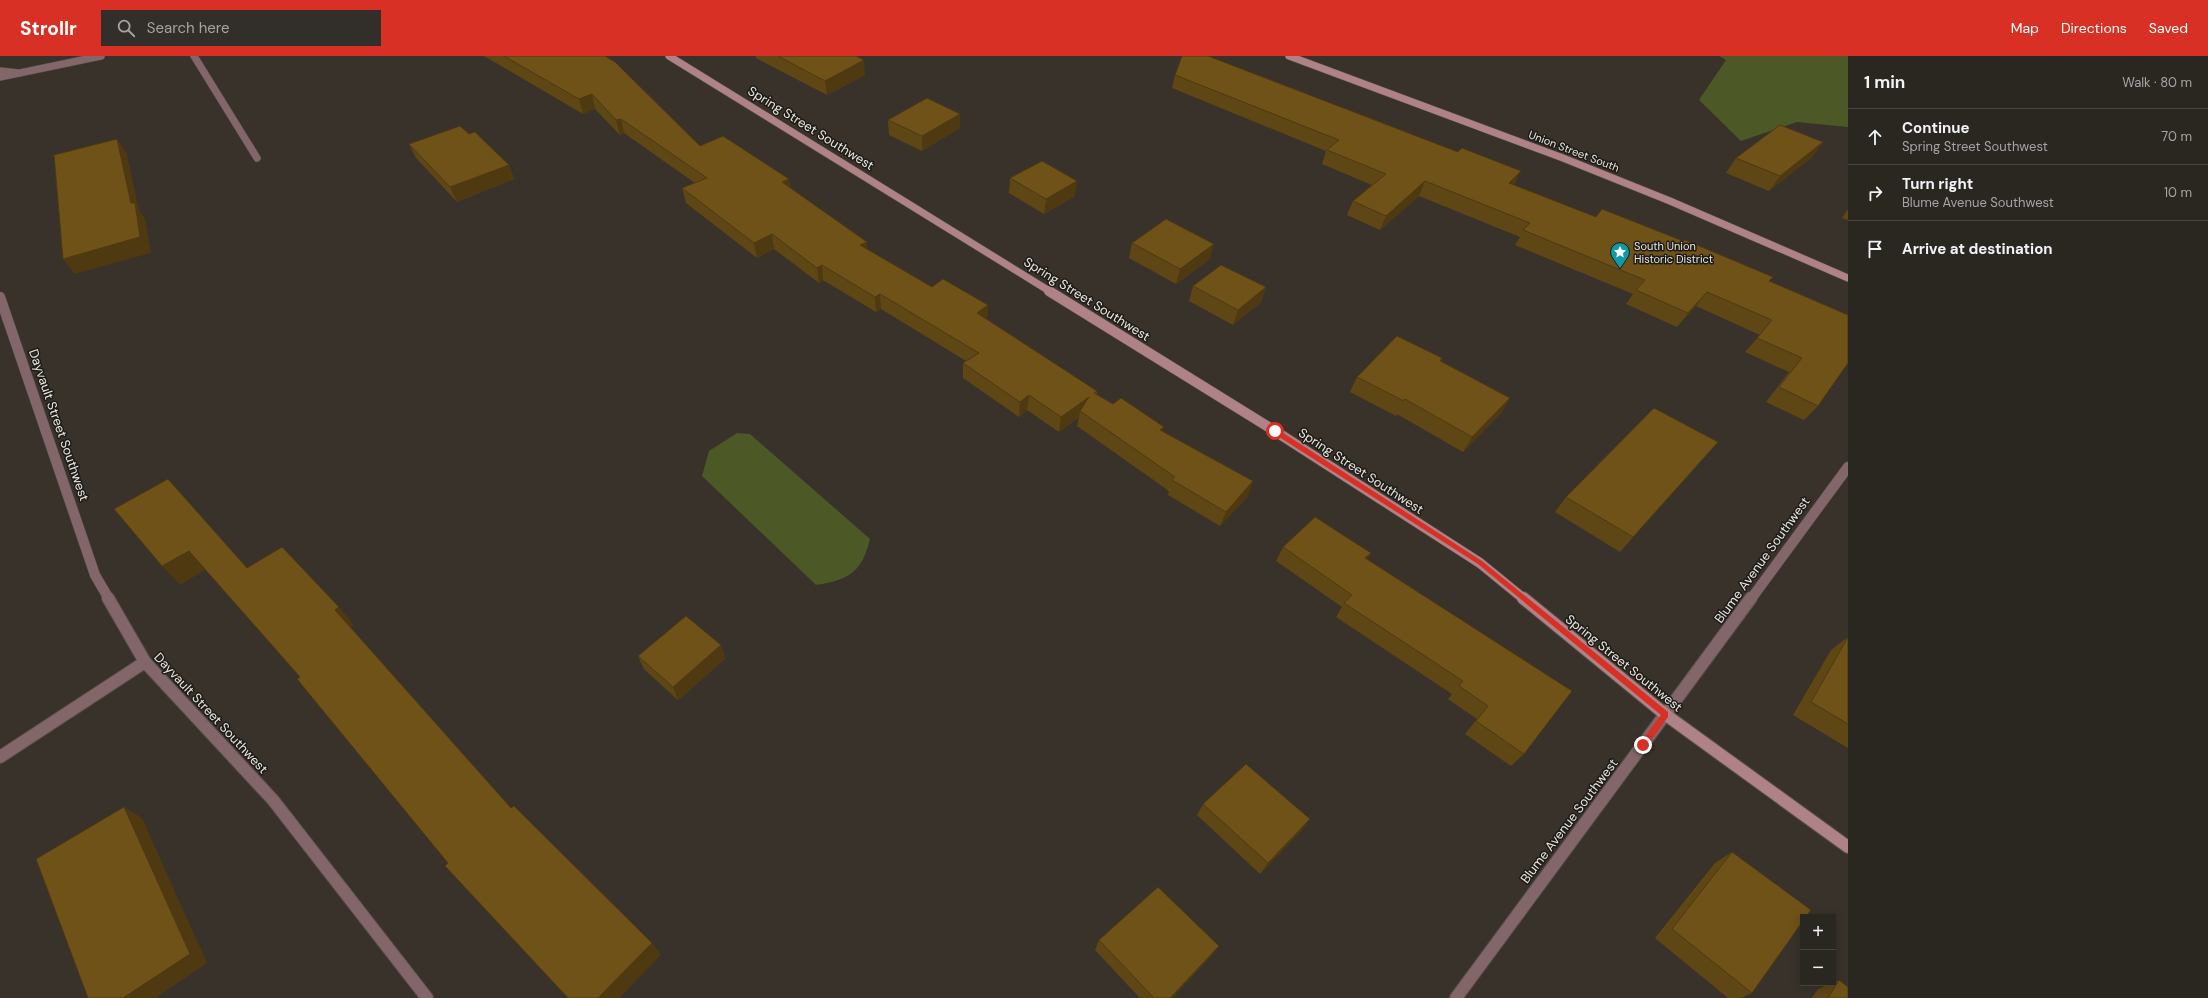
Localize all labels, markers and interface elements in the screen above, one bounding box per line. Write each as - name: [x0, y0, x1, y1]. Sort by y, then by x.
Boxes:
- search box: [101, 10, 381, 46]
- text: Strollr: [20, 16, 77, 41]
- icon: search: [115, 17, 137, 39]
- text: Search here: [147, 18, 230, 38]
- text: Map: [2011, 19, 2039, 37]
- text: Directions: [2061, 19, 2127, 37]
- text: Saved: [2149, 19, 2188, 37]
- text: 1 min: [1864, 71, 1905, 93]
- text: Walk · 80 m: [2122, 74, 2192, 91]
- street label: Spring Street Southwest: [745, 82, 877, 174]
- text: Continue: [1902, 118, 1970, 138]
- icon: ahead: [1864, 126, 1886, 148]
- street label: Union Street South: [1527, 127, 1621, 175]
- text: 70 m: [2161, 128, 2192, 145]
- text: Spring Street Southwest: [1902, 138, 2048, 155]
- text: Turn right: [1902, 174, 1973, 194]
- icon: right: [1864, 182, 1886, 204]
- text: 10 m: [2164, 184, 2192, 201]
- text: Blume Avenue Southwest: [1902, 194, 2054, 211]
- icon: arrive: [1864, 238, 1886, 260]
- place label: South Union Historic District: [1634, 239, 1713, 266]
- text: Arrive at destination: [1902, 239, 2053, 259]
- place icon: South Union Historic District: [1609, 241, 1631, 269]
- street label: Spring Street Southwest: [1021, 253, 1153, 345]
- street label: Dayvault Street Southwest: [25, 347, 93, 503]
- route start: [1266, 422, 1284, 440]
- street label: Spring Street Southwest: [1295, 424, 1427, 518]
- street label: Blume Avenue Southwest: [1710, 494, 1814, 626]
- street label: Spring Street Southwest: [1562, 611, 1686, 715]
- street label: Dayvault Street Southwest: [150, 649, 272, 777]
- route end: [1634, 736, 1652, 754]
- street label: Blume Avenue Southwest: [1517, 755, 1621, 887]
- map controls: [1800, 914, 1836, 986]
- button: +: [1800, 914, 1836, 950]
- button: −: [1800, 950, 1836, 986]

